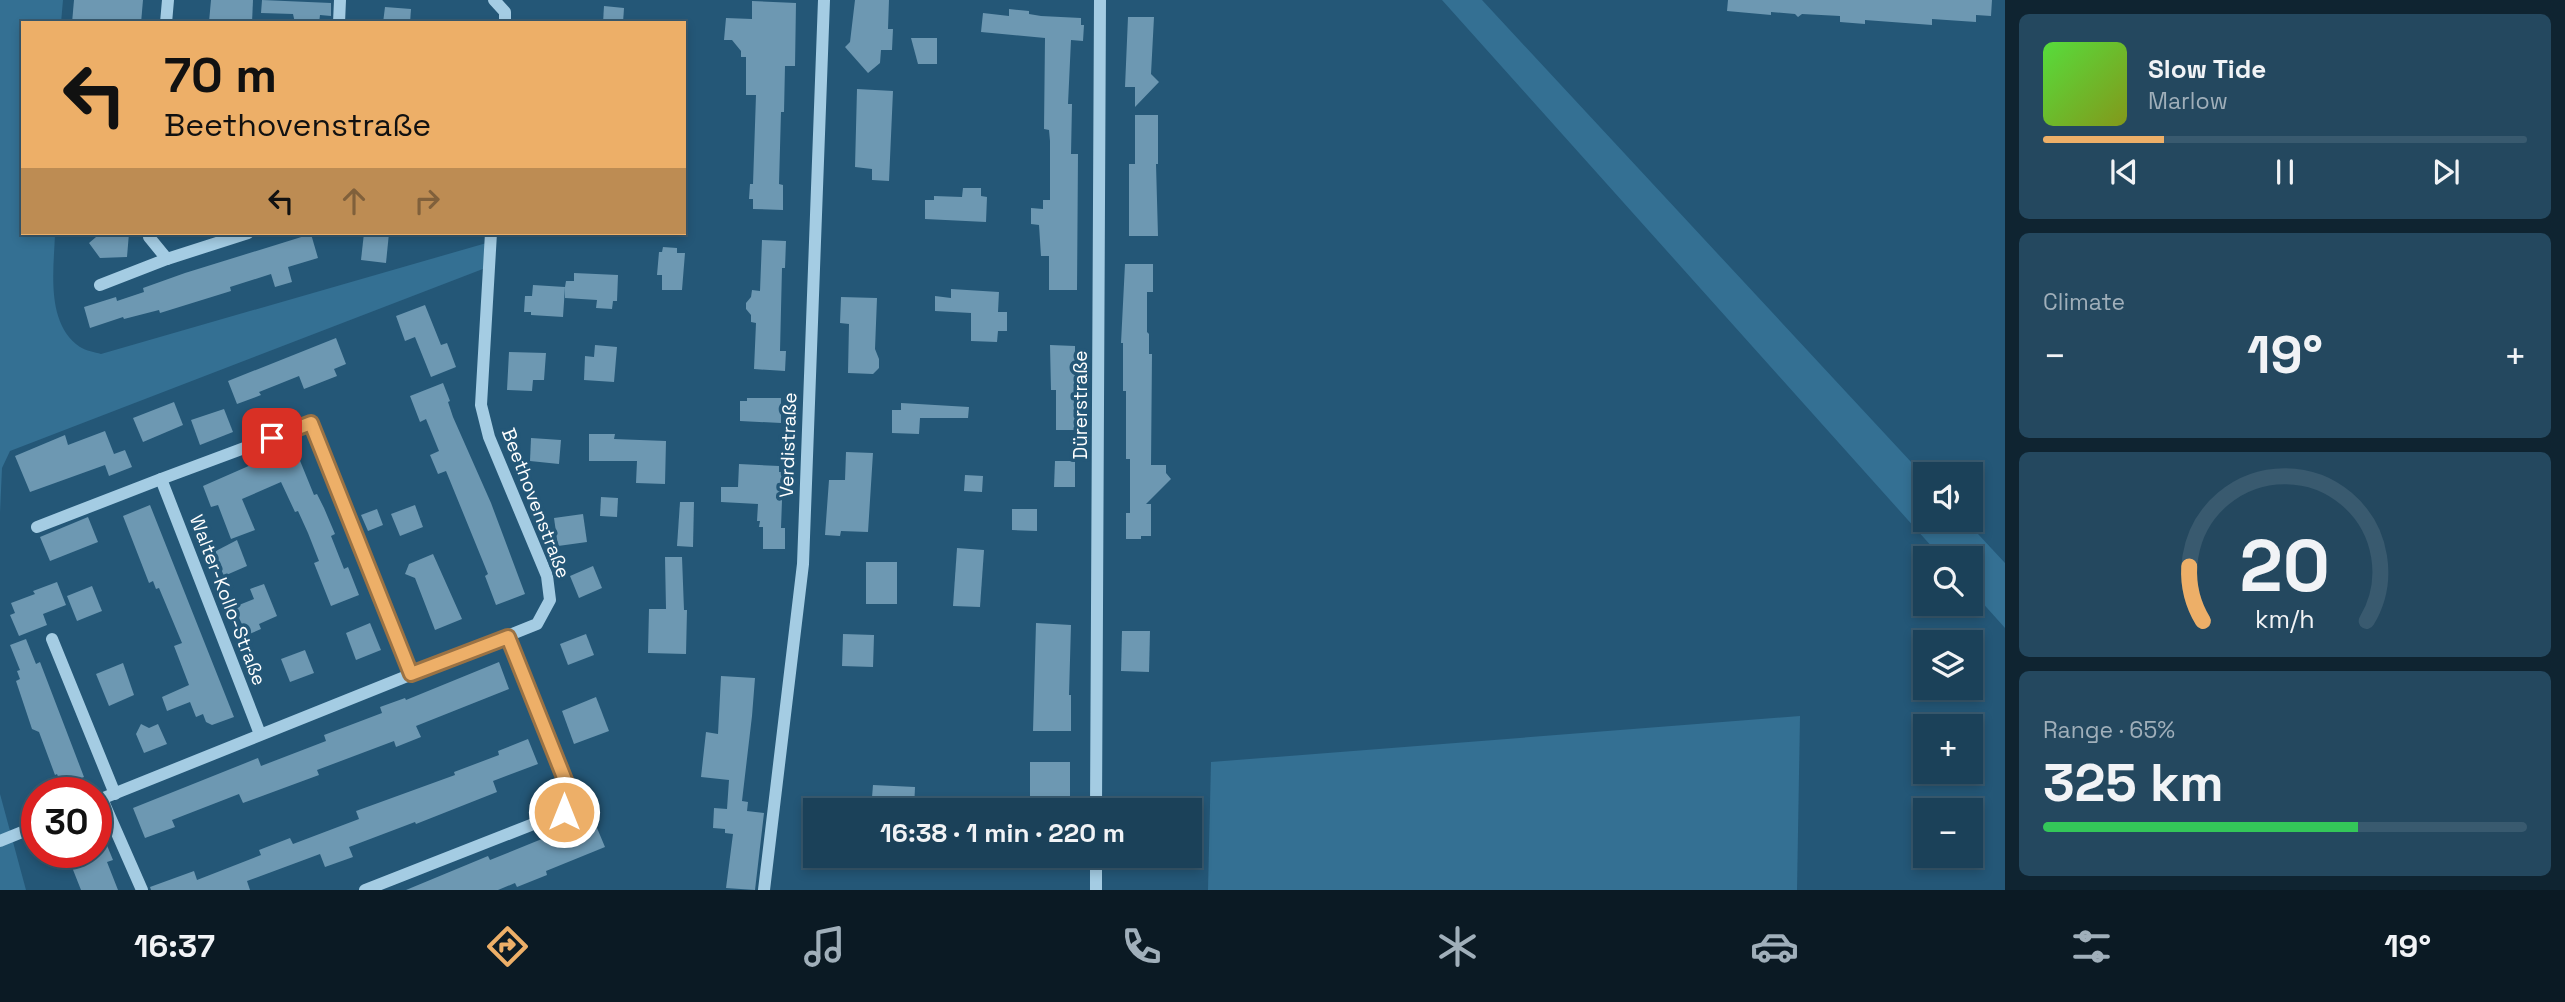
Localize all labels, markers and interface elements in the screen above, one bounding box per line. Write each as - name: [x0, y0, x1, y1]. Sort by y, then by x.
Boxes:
- text: 70 m: [164, 44, 277, 106]
- icon: left: [49, 49, 140, 140]
- text: Slow Tide: [2148, 52, 2266, 86]
- text: Marlow: [2148, 86, 2228, 116]
- text: Beethovenstraße: [164, 105, 431, 145]
- icon: previous: [2105, 153, 2143, 191]
- icon: pause: [2266, 153, 2304, 191]
- icon: next: [2427, 153, 2465, 191]
- icon: left: [262, 182, 300, 220]
- icon: ahead: [335, 182, 373, 220]
- icon: right: [408, 182, 446, 220]
- text: Climate: [2043, 287, 2125, 317]
- text: 19°: [2247, 322, 2323, 388]
- text: −: [2043, 332, 2067, 380]
- text: +: [2503, 332, 2527, 380]
- street label: Dürerstraße: [1068, 351, 1093, 459]
- street label: Verdistraße: [774, 392, 802, 498]
- pin: [242, 408, 302, 468]
- icon: arrive: [253, 419, 291, 457]
- street label: Beethovenstraße: [496, 424, 576, 582]
- map controls: [1913, 462, 1983, 868]
- button: sound: [1913, 462, 1983, 532]
- street label: Walter-Kollo-Straße: [184, 511, 272, 689]
- text: 20: [2240, 519, 2330, 612]
- button: search: [1913, 546, 1983, 616]
- text: km/h: [2255, 602, 2315, 634]
- button: layers: [1913, 630, 1983, 700]
- button: +: [1913, 714, 1983, 784]
- text: Range · 65%: [2043, 715, 2175, 745]
- text: 325 km: [2043, 750, 2224, 816]
- position arrow: [527, 775, 601, 849]
- speed limit sign: 30: [21, 777, 112, 868]
- button: −: [1913, 798, 1983, 868]
- text: 16:38 · 1 min · 220 m: [880, 816, 1125, 850]
- icon: directions: [483, 922, 532, 971]
- icon: music: [800, 922, 849, 971]
- icon: phone: [1117, 922, 1166, 971]
- icon: climate: [1433, 922, 1482, 971]
- icon: car: [1750, 922, 1799, 971]
- icon: filters: [2067, 922, 2116, 971]
- text: 16:37: [134, 926, 215, 966]
- text: 19°: [2384, 926, 2431, 966]

